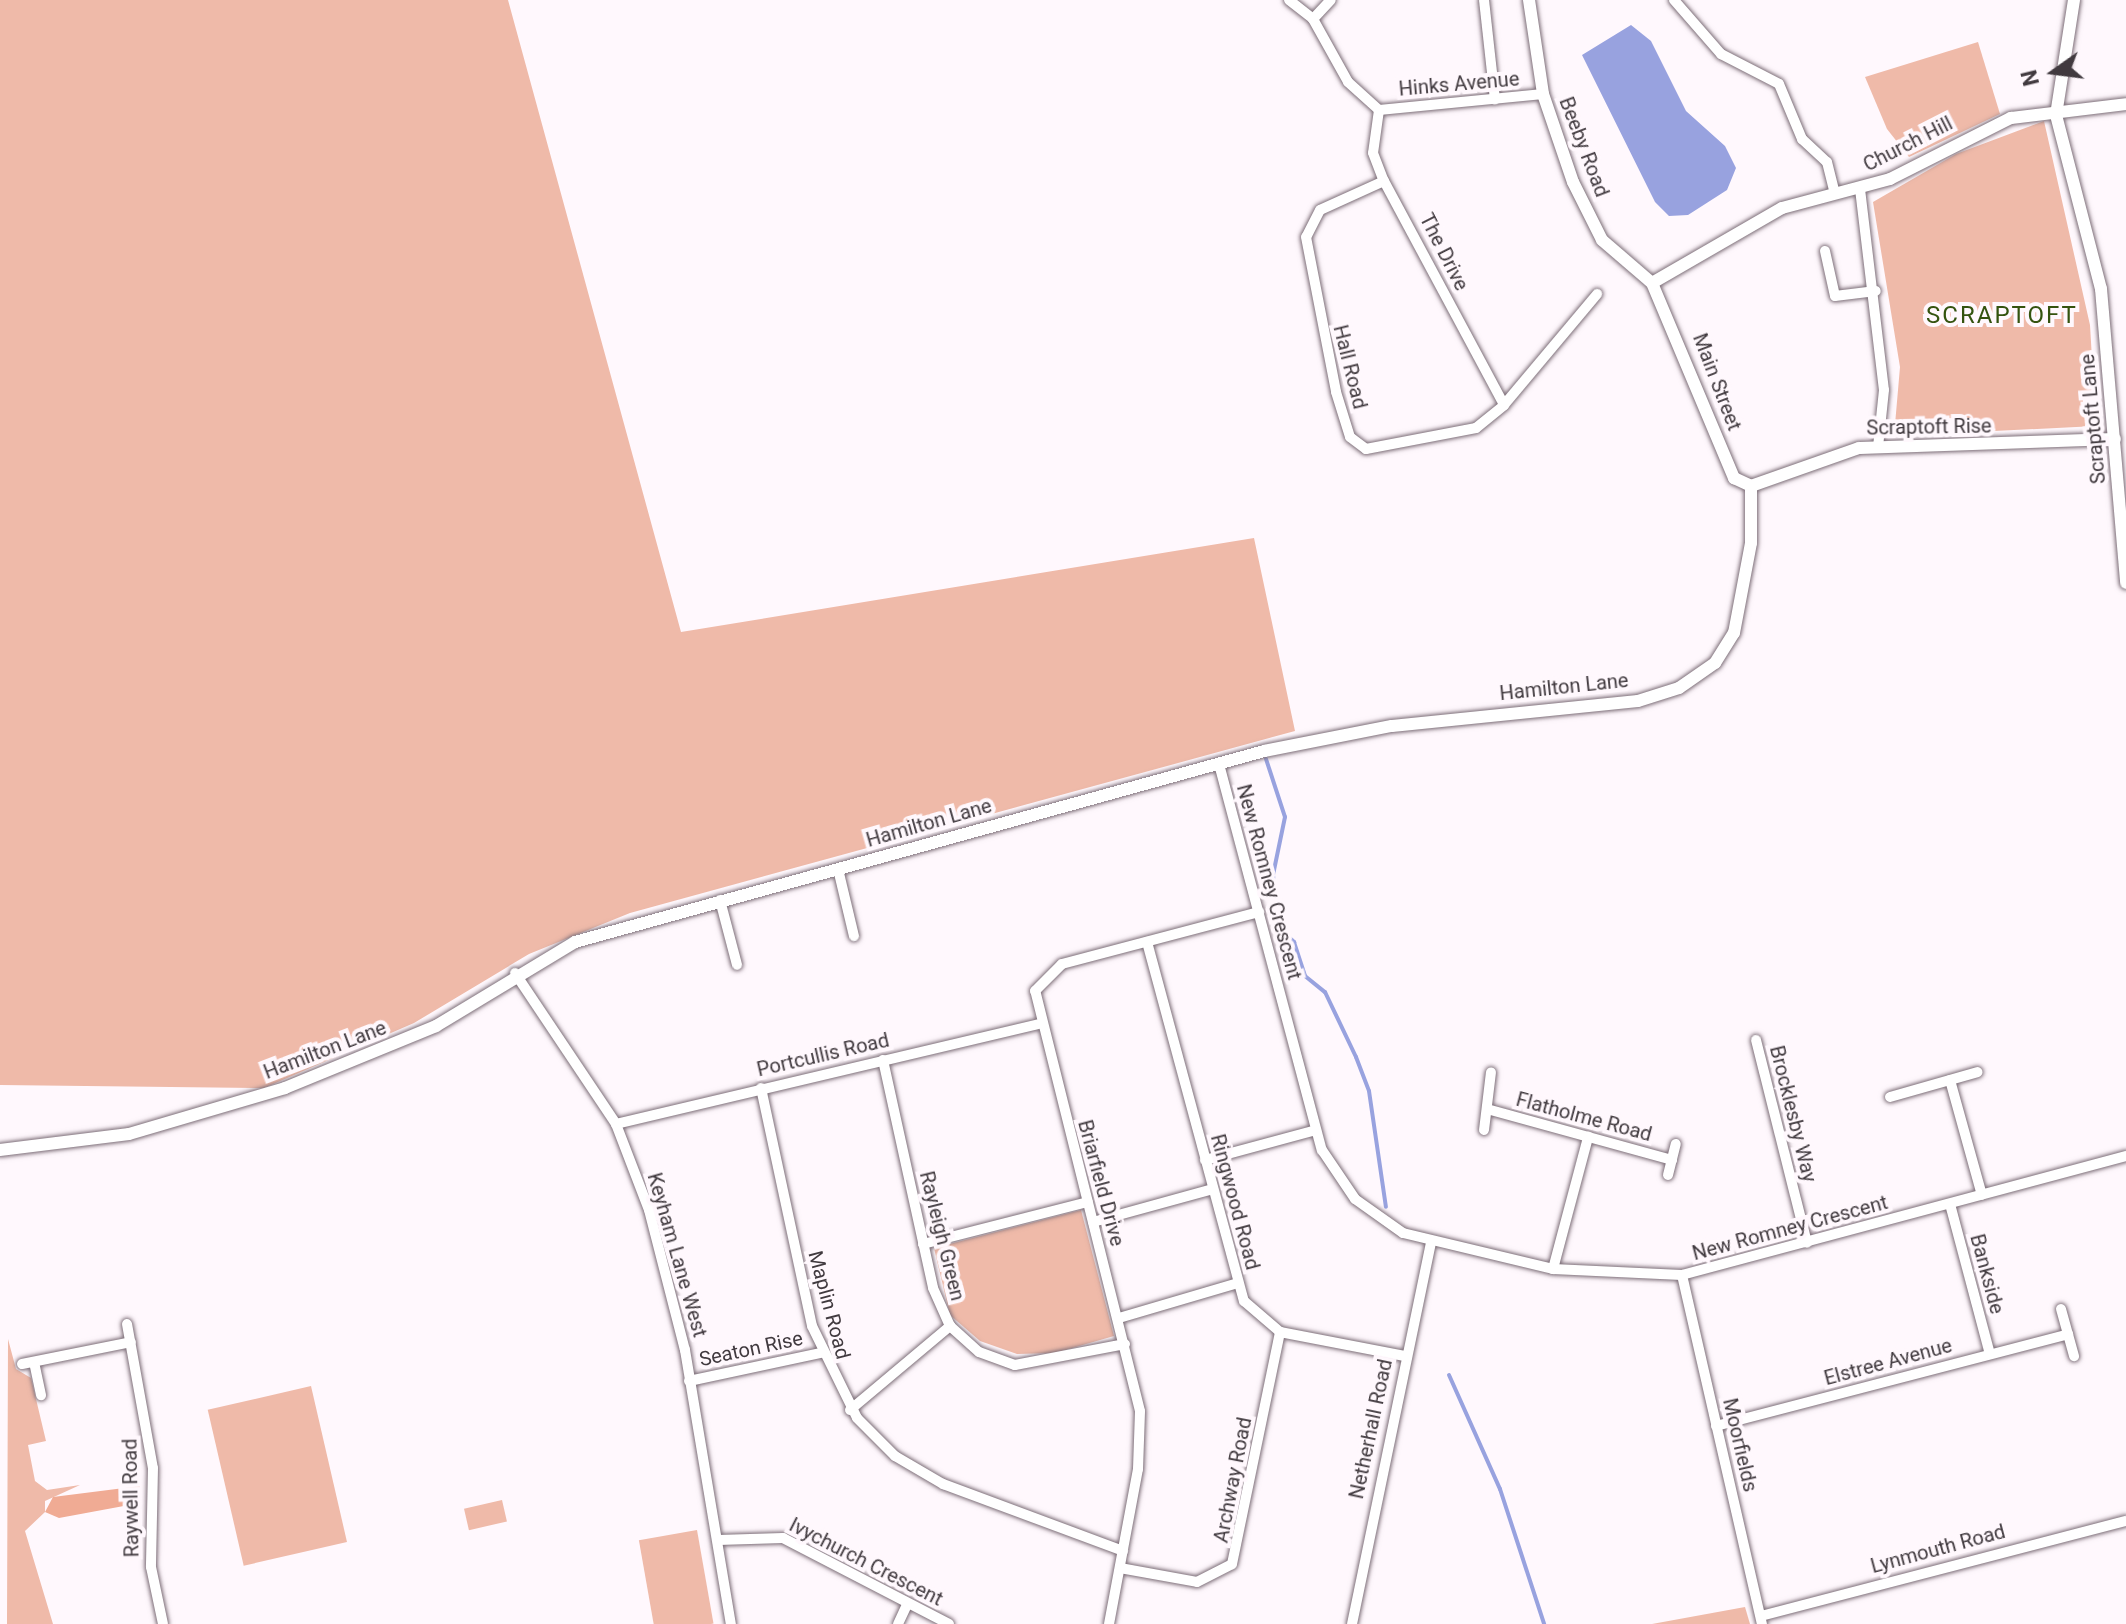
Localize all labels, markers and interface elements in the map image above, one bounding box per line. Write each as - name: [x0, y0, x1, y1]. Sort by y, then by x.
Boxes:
- north arrow: [2014, 32, 2094, 112]
- street label: Hinks Avenue: [1398, 67, 1520, 101]
- text: N: [2016, 67, 2044, 88]
- street label: Beeby Road: [1554, 94, 1614, 200]
- street label: Church Hill: [1859, 111, 1957, 177]
- street label: The Drive: [1414, 209, 1474, 295]
- district label: SCRAPTOFT: [1926, 302, 2078, 330]
- street label: Hall Road: [1328, 323, 1372, 411]
- street label: Main Street: [1688, 330, 1746, 434]
- street label: Scraptoft Lane: [2075, 353, 2111, 485]
- street label: Scraptoft Rise: [1866, 414, 1992, 440]
- street label: Hamilton Lane: [1498, 668, 1630, 706]
- street label: New Romney Crescent: [1231, 782, 1307, 982]
- street label: Hamilton Lane: [863, 794, 995, 852]
- street label: Hamilton Lane: [260, 1016, 390, 1084]
- street label: Portcullis Road: [755, 1028, 891, 1082]
- street label: Brocklesby Way: [1764, 1043, 1822, 1185]
- street label: Flatholme Road: [1513, 1087, 1655, 1147]
- street label: Briarfield Drive: [1073, 1117, 1129, 1249]
- street label: Ringwood Road: [1205, 1132, 1265, 1272]
- street label: Rayleigh Green: [914, 1169, 970, 1303]
- street label: Keyham Lane West: [642, 1170, 712, 1340]
- street label: New Romney Crescent: [1690, 1190, 1890, 1266]
- street label: Bankside: [1965, 1231, 2009, 1317]
- street label: Maplin Road: [803, 1248, 855, 1362]
- street label: Seaton Rise: [697, 1326, 805, 1372]
- street label: Elstree Avenue: [1822, 1333, 1954, 1391]
- street label: Netherhall Road: [1344, 1357, 1398, 1501]
- street label: Moorfields: [1718, 1396, 1762, 1494]
- street label: Archway Road: [1209, 1415, 1257, 1545]
- street label: Raywell Road: [118, 1438, 144, 1558]
- street label: Ivychurch Crescent: [785, 1513, 947, 1611]
- street label: Lynmouth Road: [1868, 1520, 2008, 1578]

